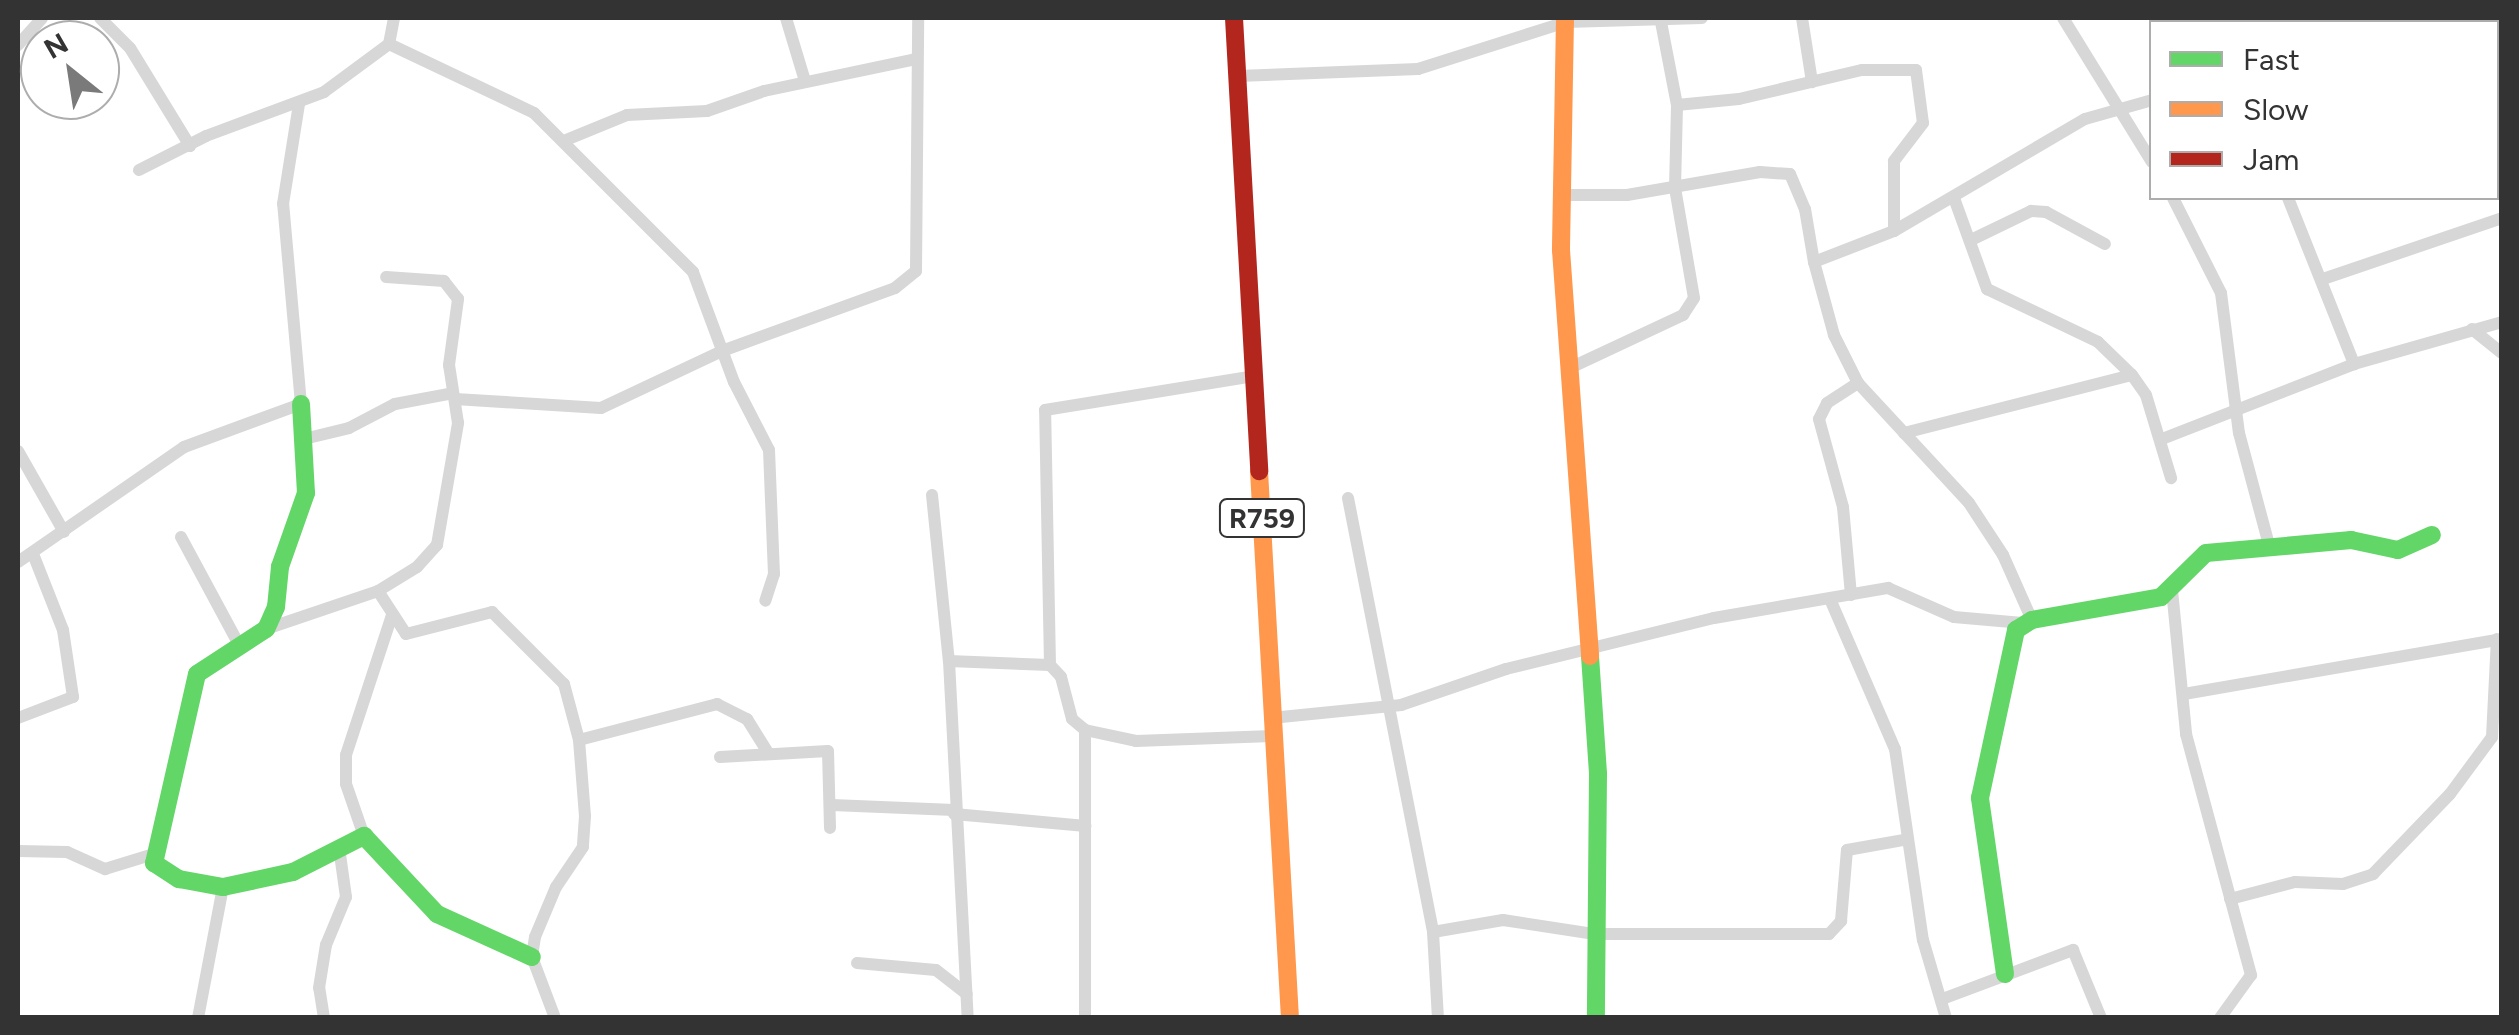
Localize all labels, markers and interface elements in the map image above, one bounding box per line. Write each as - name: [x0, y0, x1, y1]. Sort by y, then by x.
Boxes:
- north arrow: [20, 20, 120, 120]
- legend: [2149, 20, 2499, 200]
- text: N: [38, 26, 74, 66]
- text: Fast: [2243, 41, 2300, 78]
- text: Slow: [2243, 91, 2309, 128]
- text: Jam: [2243, 141, 2299, 178]
- road number: R759: [1217, 495, 1307, 541]

